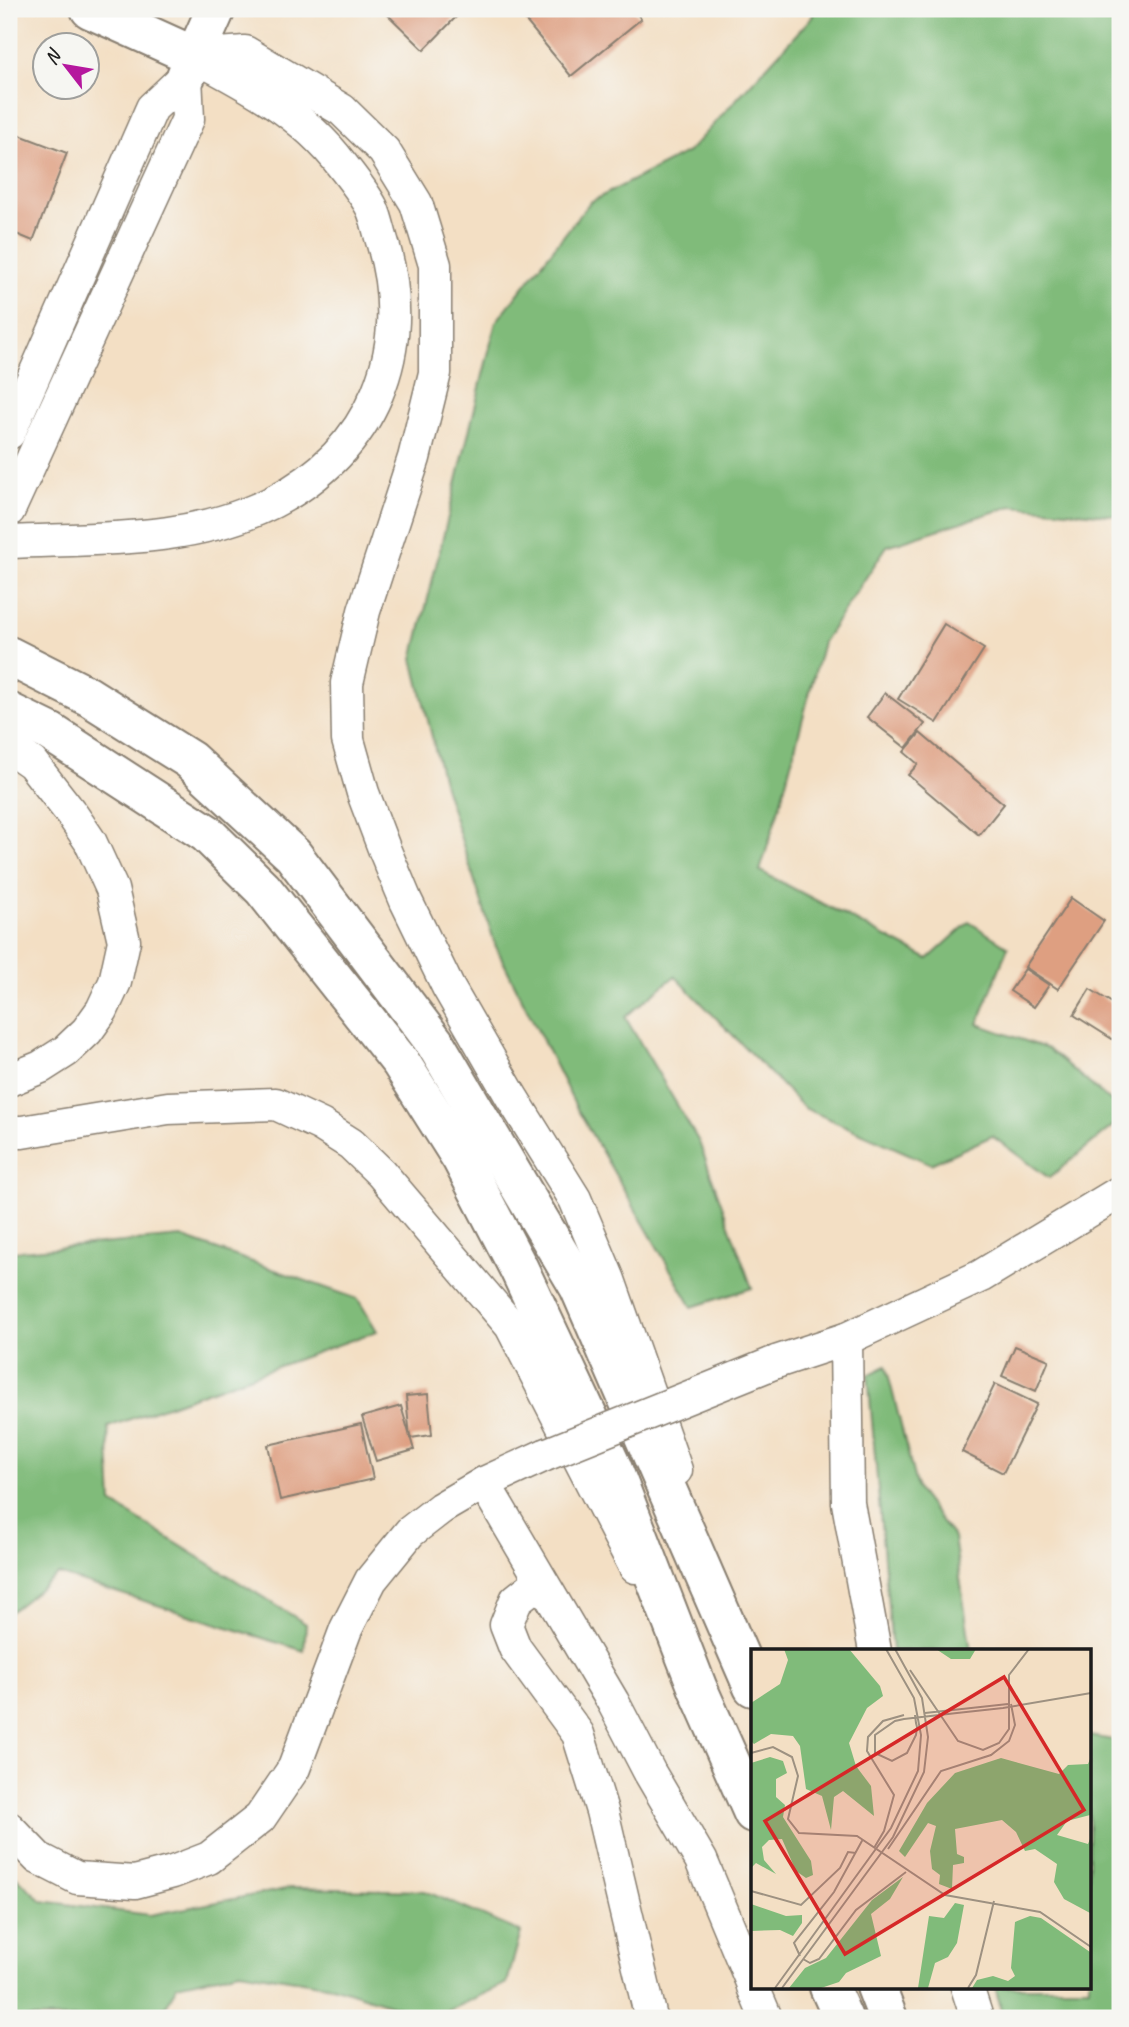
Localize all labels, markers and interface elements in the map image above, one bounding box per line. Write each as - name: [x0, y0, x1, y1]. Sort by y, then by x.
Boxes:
- north arrow: [32, 32, 102, 102]
- text: N: [39, 44, 67, 69]
- inset map: [751, 1649, 1090, 1988]

